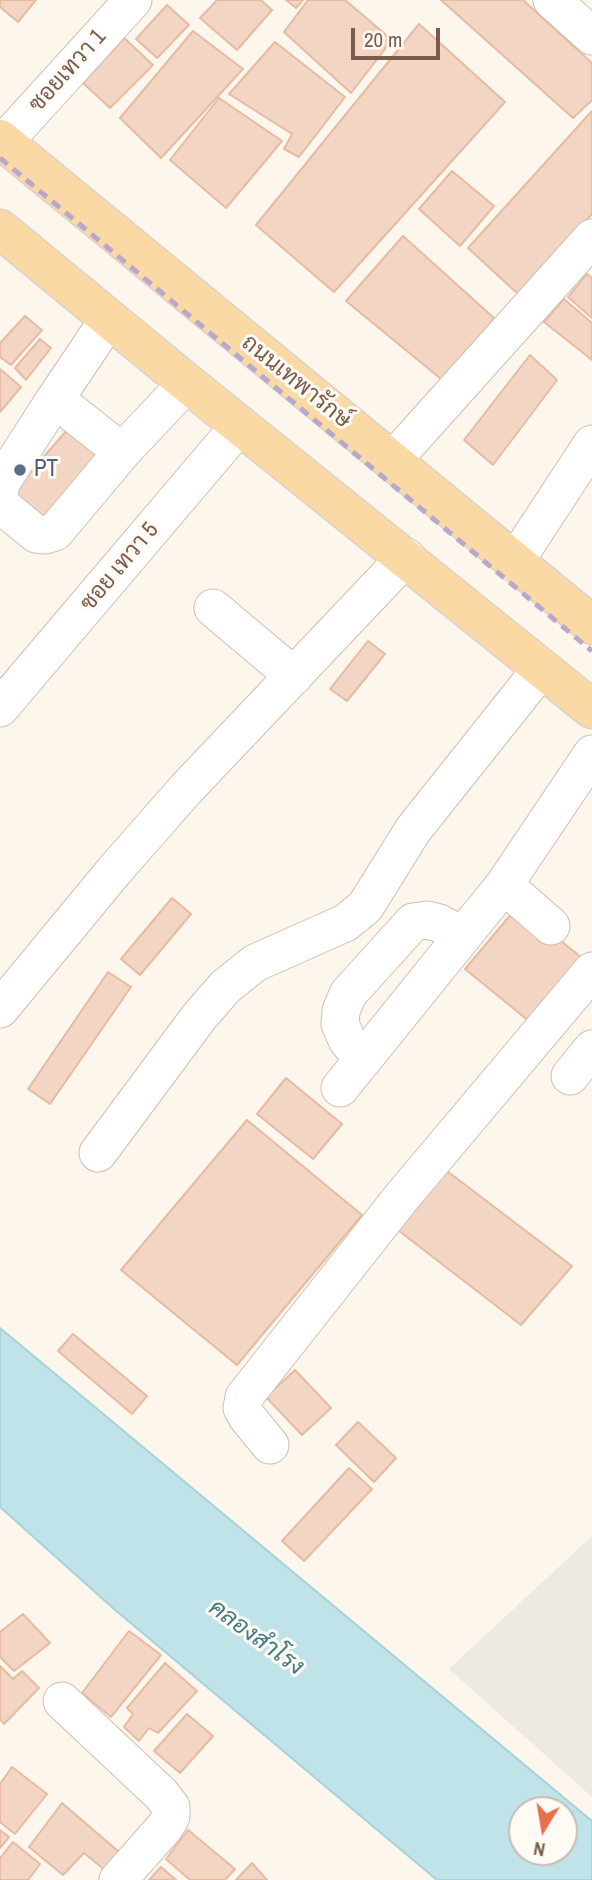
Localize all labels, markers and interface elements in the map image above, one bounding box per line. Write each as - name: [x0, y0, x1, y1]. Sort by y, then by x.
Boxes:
- scale bar: [354, 14, 443, 58]
- street label: ซอยเทวา 1: [24, 24, 112, 118]
- text: 20 m: [364, 25, 402, 54]
- street label: ถนนเทพารักษ์: [236, 330, 356, 434]
- place label: PT: [34, 456, 58, 484]
- marker: PT: [12, 462, 28, 478]
- street label: ซอย เทวา 5: [75, 517, 165, 617]
- water label: คลองสำโรง: [203, 1594, 309, 1682]
- north arrow: [508, 1796, 578, 1866]
- text: N: [531, 1836, 547, 1863]

